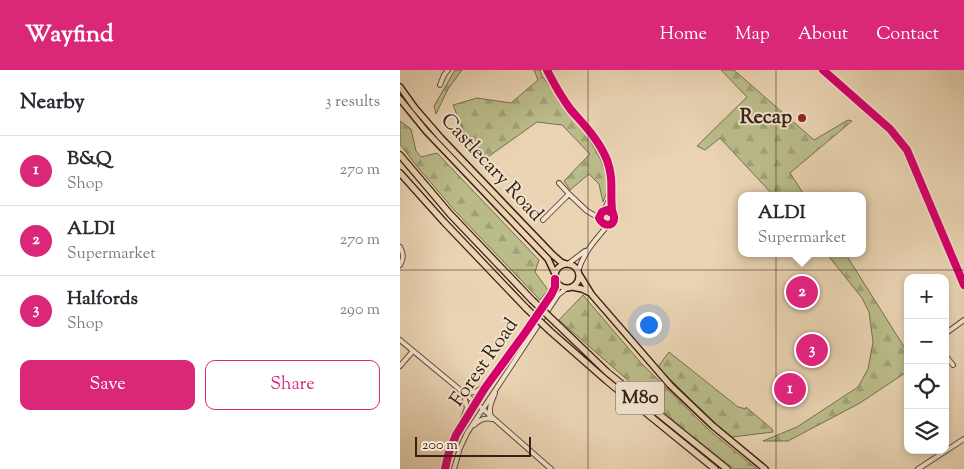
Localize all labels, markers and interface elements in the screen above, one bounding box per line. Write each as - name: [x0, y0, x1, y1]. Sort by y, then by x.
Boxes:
- text: Wayfind: [25, 18, 113, 52]
- text: Home: [660, 22, 707, 48]
- text: Map: [735, 22, 770, 48]
- text: About: [798, 22, 848, 48]
- text: Contact: [876, 22, 939, 48]
- text: Nearby: [20, 88, 85, 118]
- text: 3 results: [325, 91, 380, 114]
- place label: Recap: [740, 104, 792, 133]
- street label: Castlecary Road: [433, 107, 549, 229]
- marker: Recap: [796, 112, 808, 124]
- text: B&Q: [67, 146, 112, 173]
- text: 1: [33, 159, 39, 182]
- text: 270 m: [340, 159, 380, 182]
- text: Shop: [67, 173, 103, 196]
- popup: [738, 192, 866, 257]
- text: ALDI: [758, 200, 806, 227]
- text: ALDI: [67, 216, 115, 243]
- text: Supermarket: [758, 227, 846, 250]
- text: 2: [32, 229, 40, 252]
- text: 270 m: [340, 229, 380, 252]
- text: Supermarket: [67, 243, 156, 266]
- pin: 2: [786, 273, 818, 311]
- map controls: [904, 274, 949, 454]
- button: +: [904, 274, 949, 319]
- text: Halfords: [67, 286, 138, 313]
- text: 3: [33, 299, 39, 322]
- text: 290 m: [340, 299, 380, 322]
- your location: [636, 312, 662, 338]
- text: Shop: [67, 313, 103, 336]
- street label: Forest Road: [444, 313, 526, 413]
- button: −: [904, 319, 949, 364]
- pin: 3: [796, 331, 828, 369]
- button: Save: [20, 360, 195, 410]
- button: Share: [205, 360, 380, 410]
- button: locate: [904, 364, 949, 409]
- pin: 1: [774, 370, 806, 408]
- road number: M80: [616, 382, 664, 414]
- button: layers: [904, 409, 949, 454]
- scale bar: [415, 434, 531, 457]
- text: 200 m: [422, 436, 458, 456]

